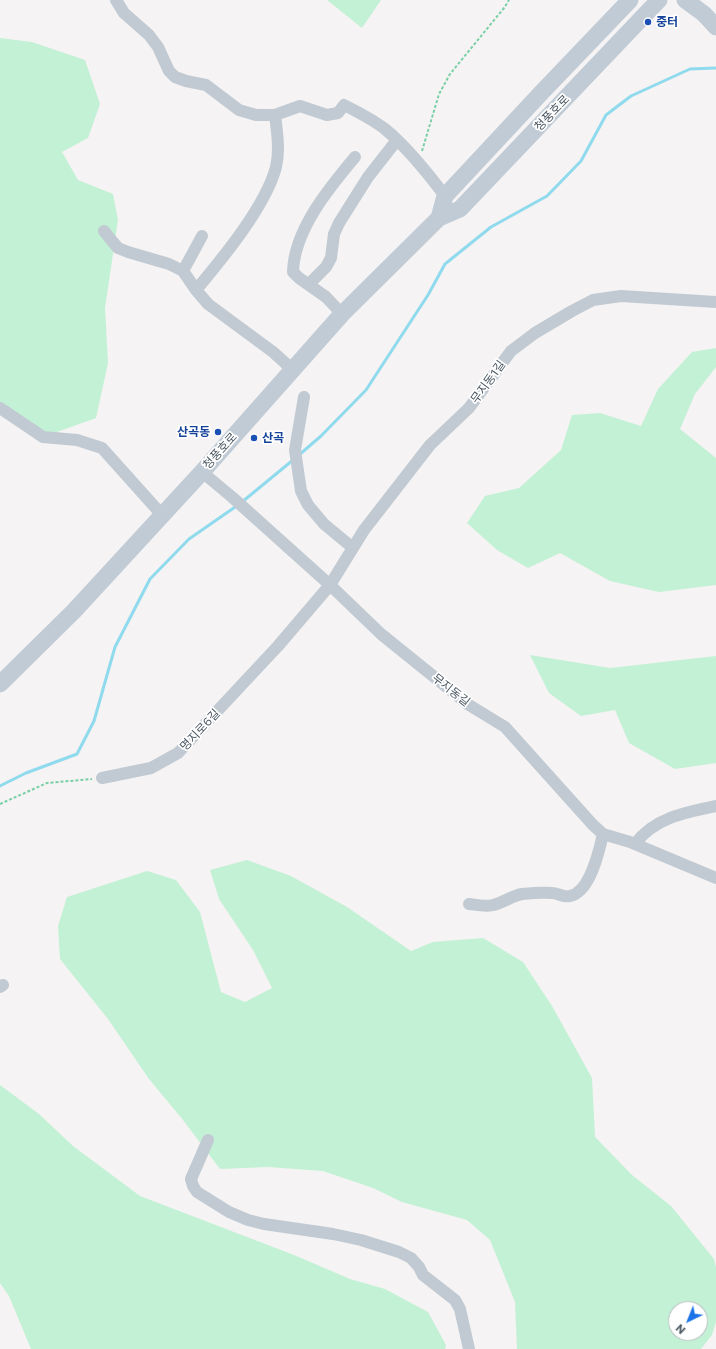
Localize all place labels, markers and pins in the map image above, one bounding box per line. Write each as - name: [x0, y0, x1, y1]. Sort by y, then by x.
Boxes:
- place label: 중터: [656, 15, 678, 29]
- marker: 중터: [643, 17, 653, 27]
- place label: 산곡동: [177, 425, 210, 439]
- marker: 산곡동: [213, 427, 223, 437]
- place label: 산곡: [262, 431, 284, 445]
- marker: 산곡: [249, 433, 259, 443]

